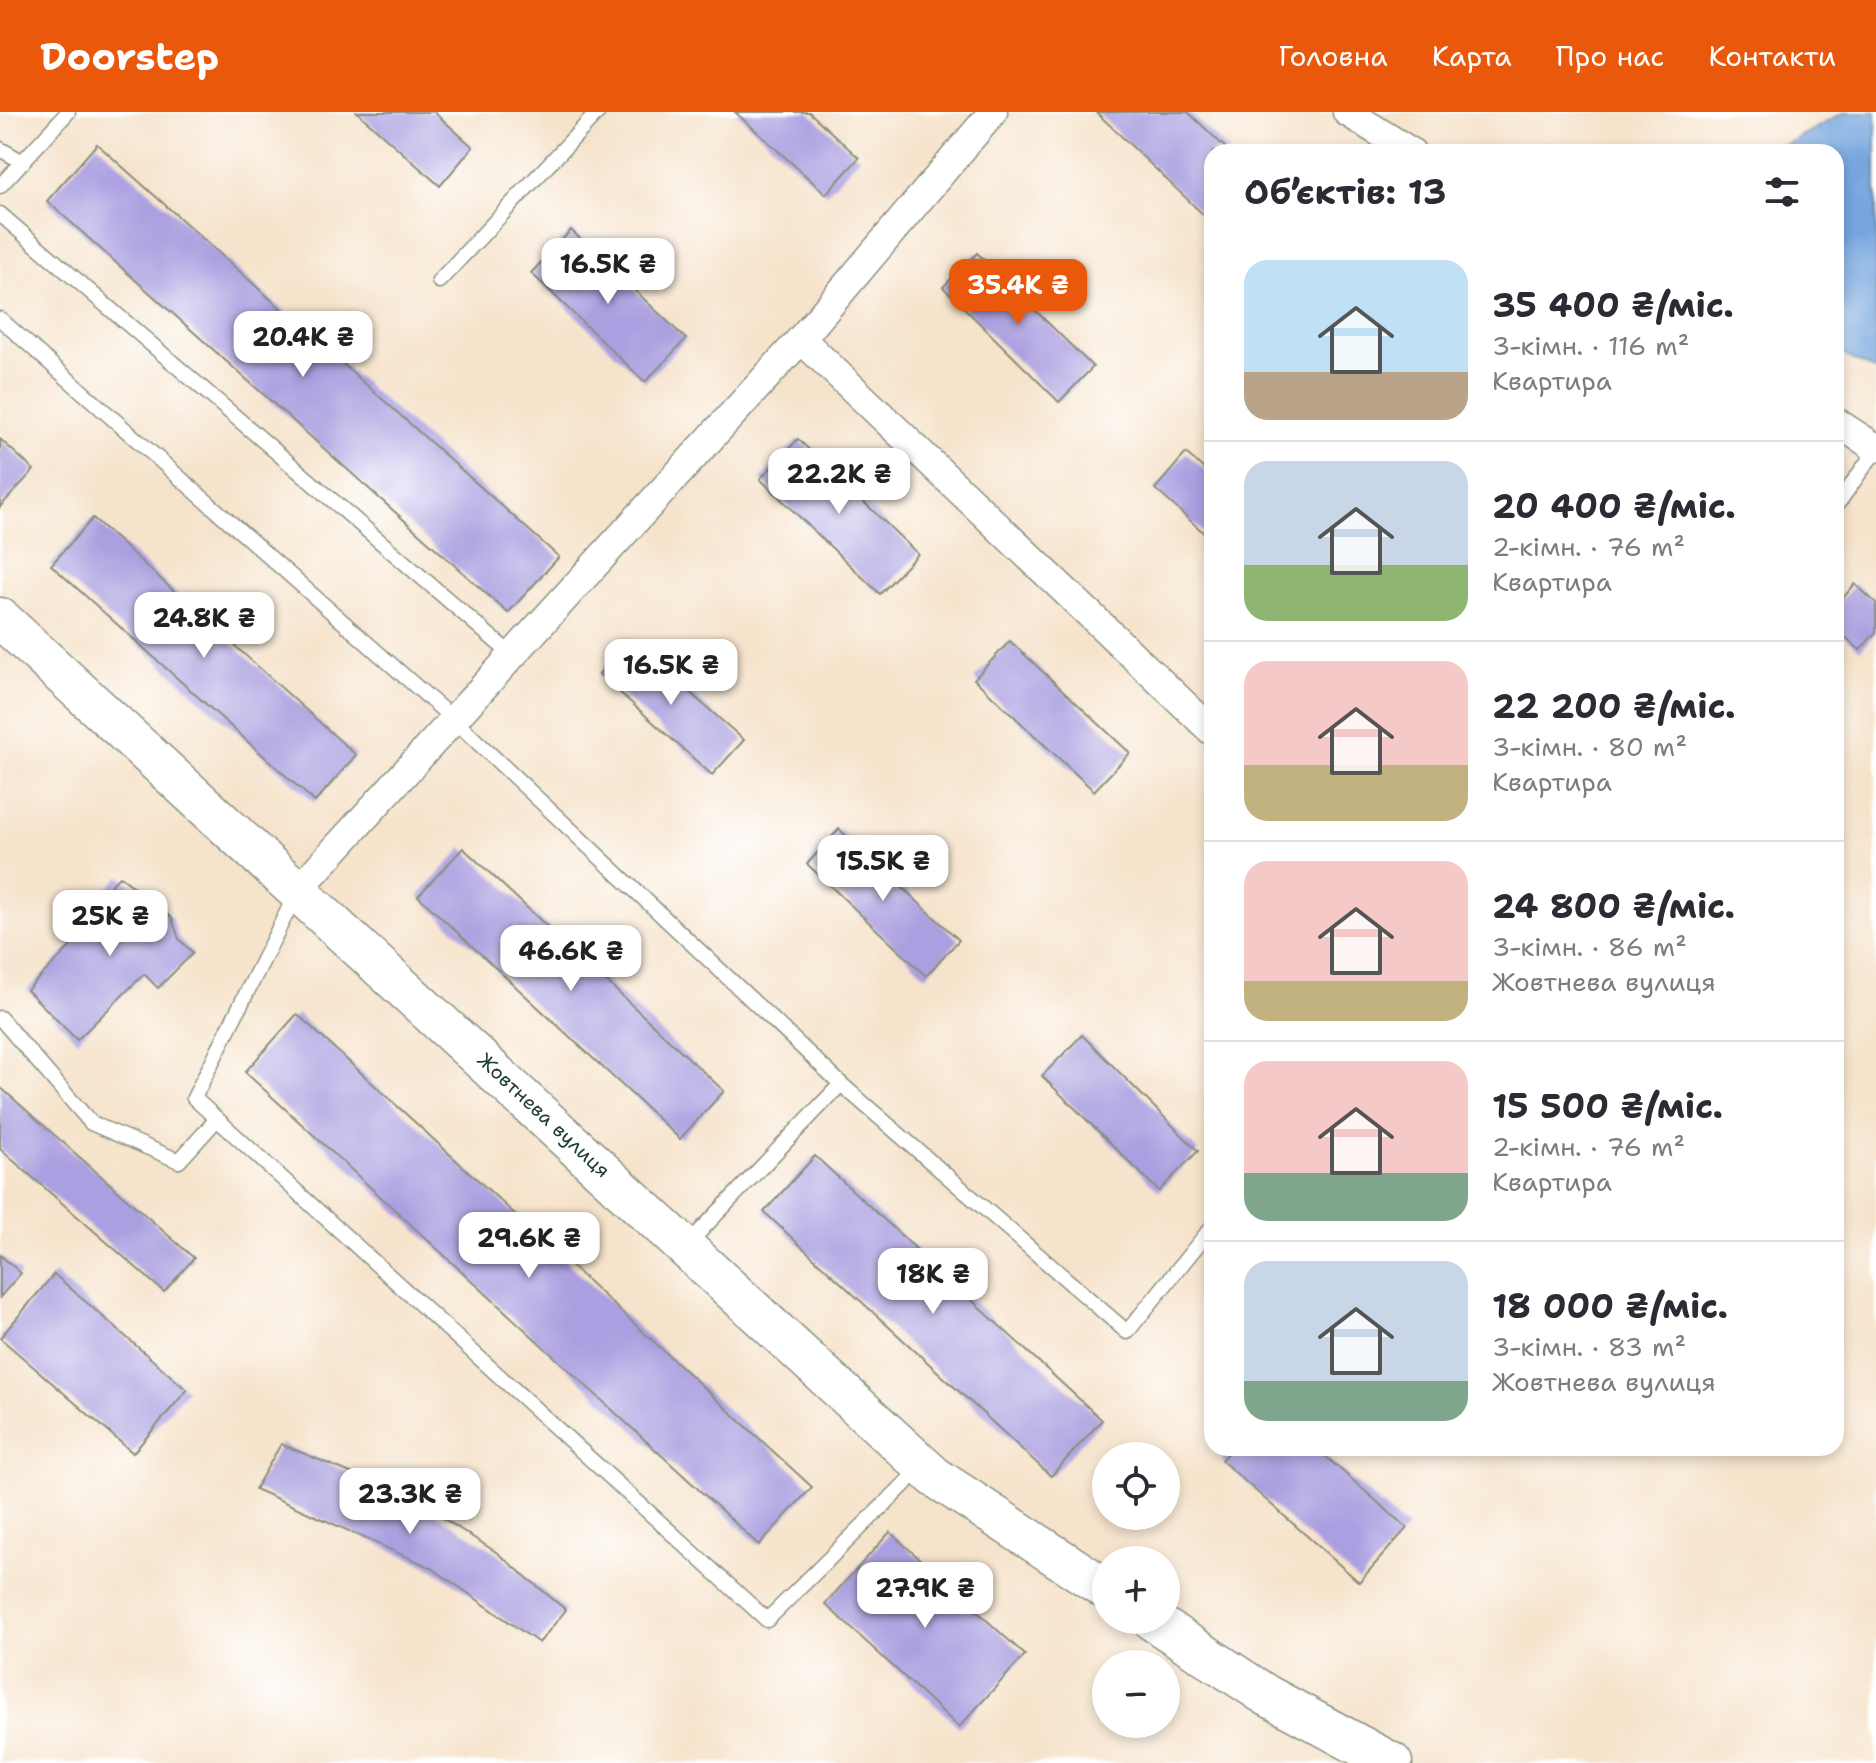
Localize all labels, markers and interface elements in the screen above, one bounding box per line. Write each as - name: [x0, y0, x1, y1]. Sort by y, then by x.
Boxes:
- text: Doorstep: [40, 31, 219, 82]
- text: Головна: [1278, 37, 1388, 75]
- text: Карта: [1432, 37, 1512, 75]
- text: Про нас: [1556, 37, 1664, 75]
- text: Контакти: [1708, 37, 1836, 75]
- text: Об’єктів: 13: [1244, 169, 1446, 215]
- icon: filters: [1760, 170, 1804, 214]
- pin: 16.5K ₴: [534, 238, 682, 306]
- text: 16.5K ₴: [560, 246, 656, 281]
- pin: 35.4K ₴: [944, 259, 1092, 327]
- text: 35.4K ₴: [967, 267, 1069, 302]
- text: 35 400 ₴/міс.: [1492, 282, 1734, 328]
- icon: home: [1308, 292, 1404, 388]
- pin: 20.4K ₴: [229, 311, 377, 379]
- text: 20.4K ₴: [252, 319, 354, 354]
- text: 3-кімн. · 116 m²: [1492, 328, 1690, 363]
- text: Квартира: [1492, 363, 1612, 398]
- pin: 22.2K ₴: [765, 448, 913, 516]
- text: 22.2K ₴: [786, 456, 892, 491]
- text: 20 400 ₴/міс.: [1492, 483, 1736, 529]
- icon: home: [1308, 493, 1404, 589]
- text: 2-кімн. · 76 m²: [1492, 529, 1685, 564]
- text: Квартира: [1492, 564, 1612, 599]
- pin: 24.8K ₴: [130, 592, 278, 660]
- text: 24.8K ₴: [152, 600, 256, 635]
- pin: 16.5K ₴: [597, 639, 745, 707]
- text: 16.5K ₴: [623, 647, 719, 682]
- text: 22 200 ₴/міс.: [1492, 683, 1736, 729]
- icon: home: [1308, 693, 1404, 789]
- text: 3-кімн. · 80 m²: [1492, 729, 1687, 764]
- text: Квартира: [1492, 764, 1612, 799]
- pin: 15.5K ₴: [809, 835, 957, 903]
- text: 15.5K ₴: [835, 843, 931, 878]
- text: 24 800 ₴/міс.: [1492, 883, 1735, 929]
- pin: 25K ₴: [54, 890, 166, 958]
- icon: home: [1308, 893, 1404, 989]
- text: 25K ₴: [71, 898, 149, 933]
- pin: 46.6K ₴: [497, 925, 645, 993]
- text: 3-кімн. · 86 m²: [1492, 929, 1687, 964]
- text: 46.6K ₴: [518, 933, 624, 968]
- text: Жовтнева вулиця: [1492, 964, 1716, 999]
- street label: Жовтнева вулиця: [472, 1047, 616, 1183]
- text: 15 500 ₴/міс.: [1492, 1083, 1723, 1129]
- icon: home: [1308, 1093, 1404, 1189]
- text: 2-кімн. · 76 m²: [1492, 1129, 1685, 1164]
- text: Квартира: [1492, 1164, 1612, 1199]
- pin: 29.6K ₴: [455, 1212, 603, 1280]
- text: 29.6K ₴: [477, 1220, 581, 1255]
- pin: 18K ₴: [877, 1248, 989, 1316]
- text: 18K ₴: [896, 1256, 970, 1291]
- text: 18 000 ₴/міс.: [1492, 1283, 1728, 1329]
- icon: home: [1308, 1293, 1404, 1389]
- text: 3-кімн. · 83 m²: [1492, 1329, 1686, 1364]
- text: Жовтнева вулиця: [1492, 1364, 1716, 1399]
- map controls: [1092, 1442, 1180, 1738]
- button: locate: [1092, 1442, 1180, 1530]
- pin: 23.3K ₴: [336, 1468, 484, 1536]
- text: 23.3K ₴: [358, 1476, 463, 1511]
- button: +: [1092, 1546, 1180, 1634]
- pin: 27.9K ₴: [851, 1562, 999, 1630]
- text: 27.9K ₴: [875, 1570, 975, 1605]
- button: −: [1092, 1650, 1180, 1738]

